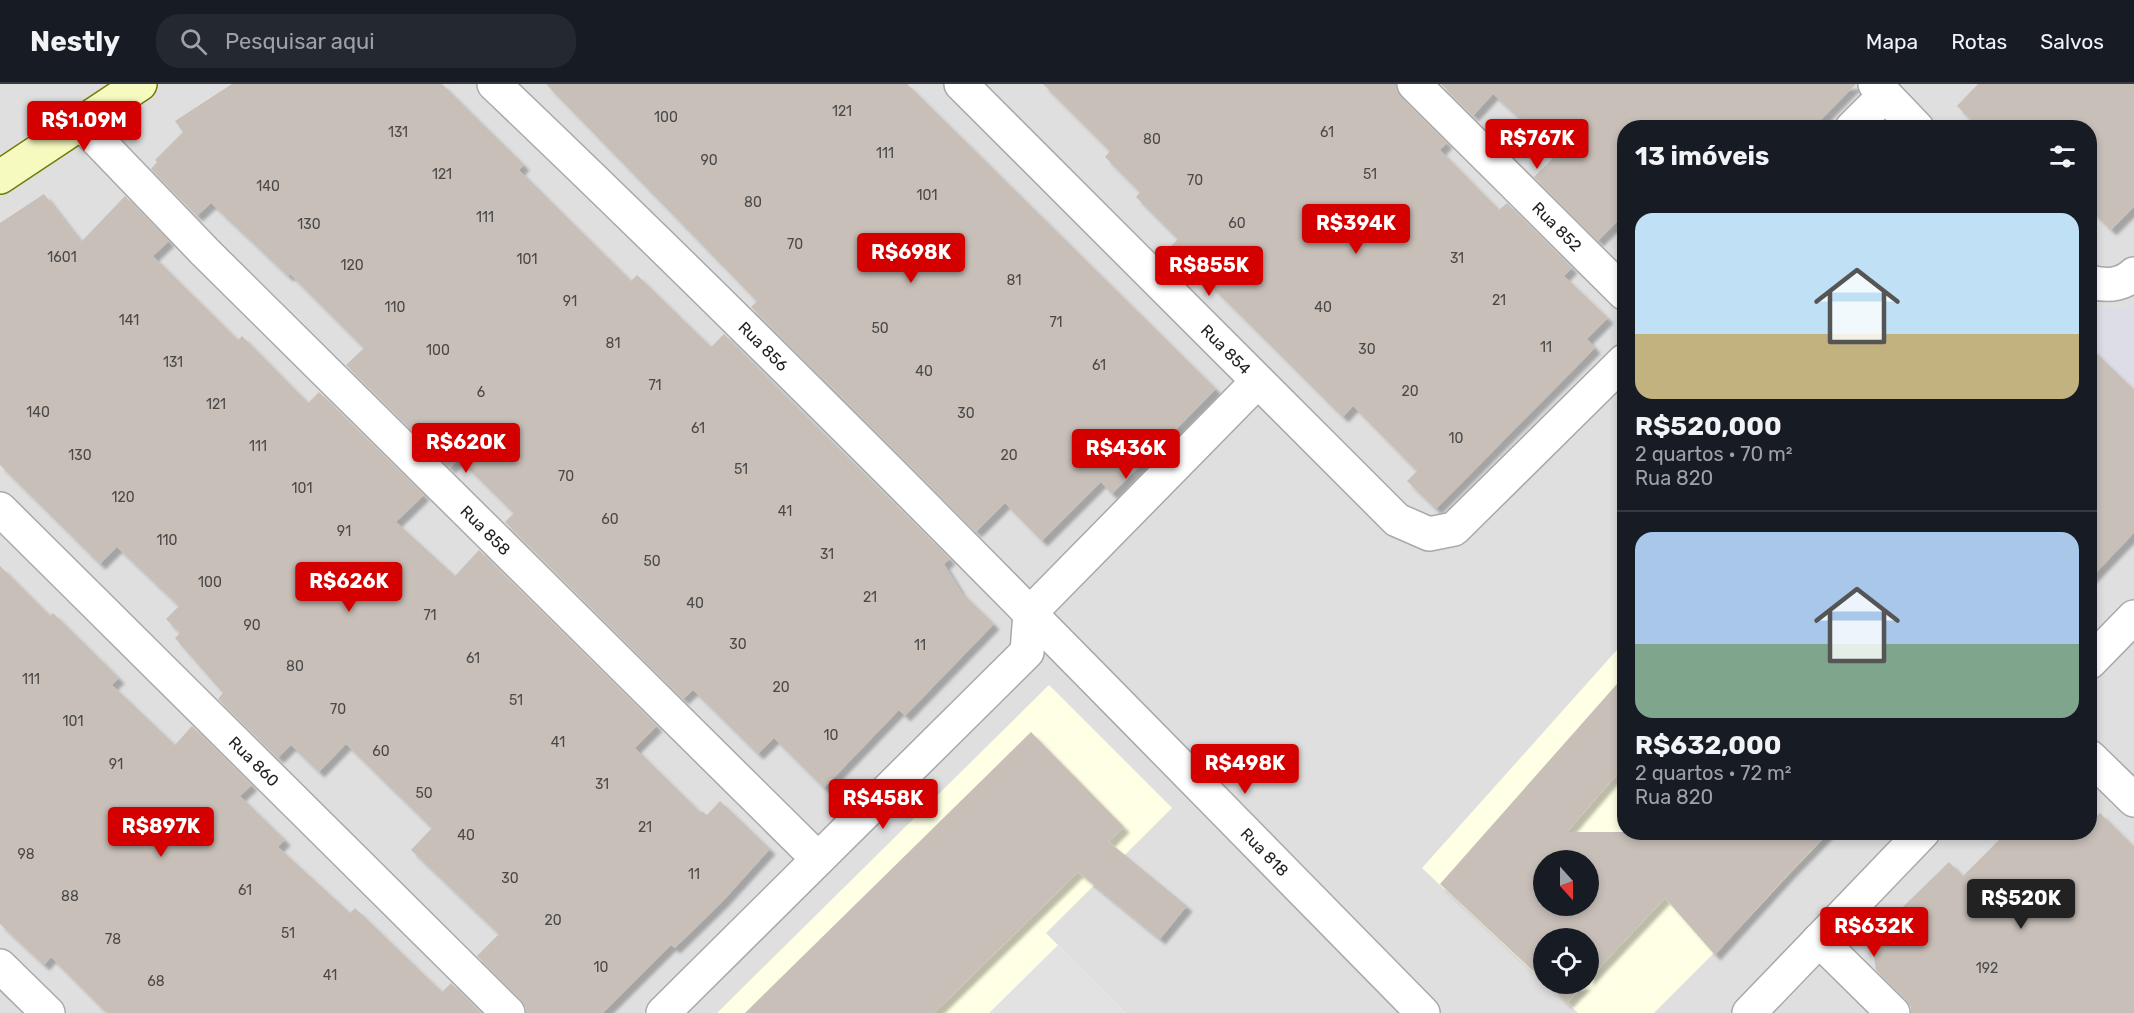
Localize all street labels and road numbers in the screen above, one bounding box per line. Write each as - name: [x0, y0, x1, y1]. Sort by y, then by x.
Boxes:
- street label: Rua 852: [1528, 198, 1585, 255]
- street label: Rua 856: [734, 318, 792, 375]
- street label: Rua 854: [1197, 321, 1255, 378]
- street label: Rua 858: [456, 501, 514, 559]
- street label: Rua 860: [225, 733, 283, 790]
- street label: Rua 818: [1237, 824, 1292, 880]

